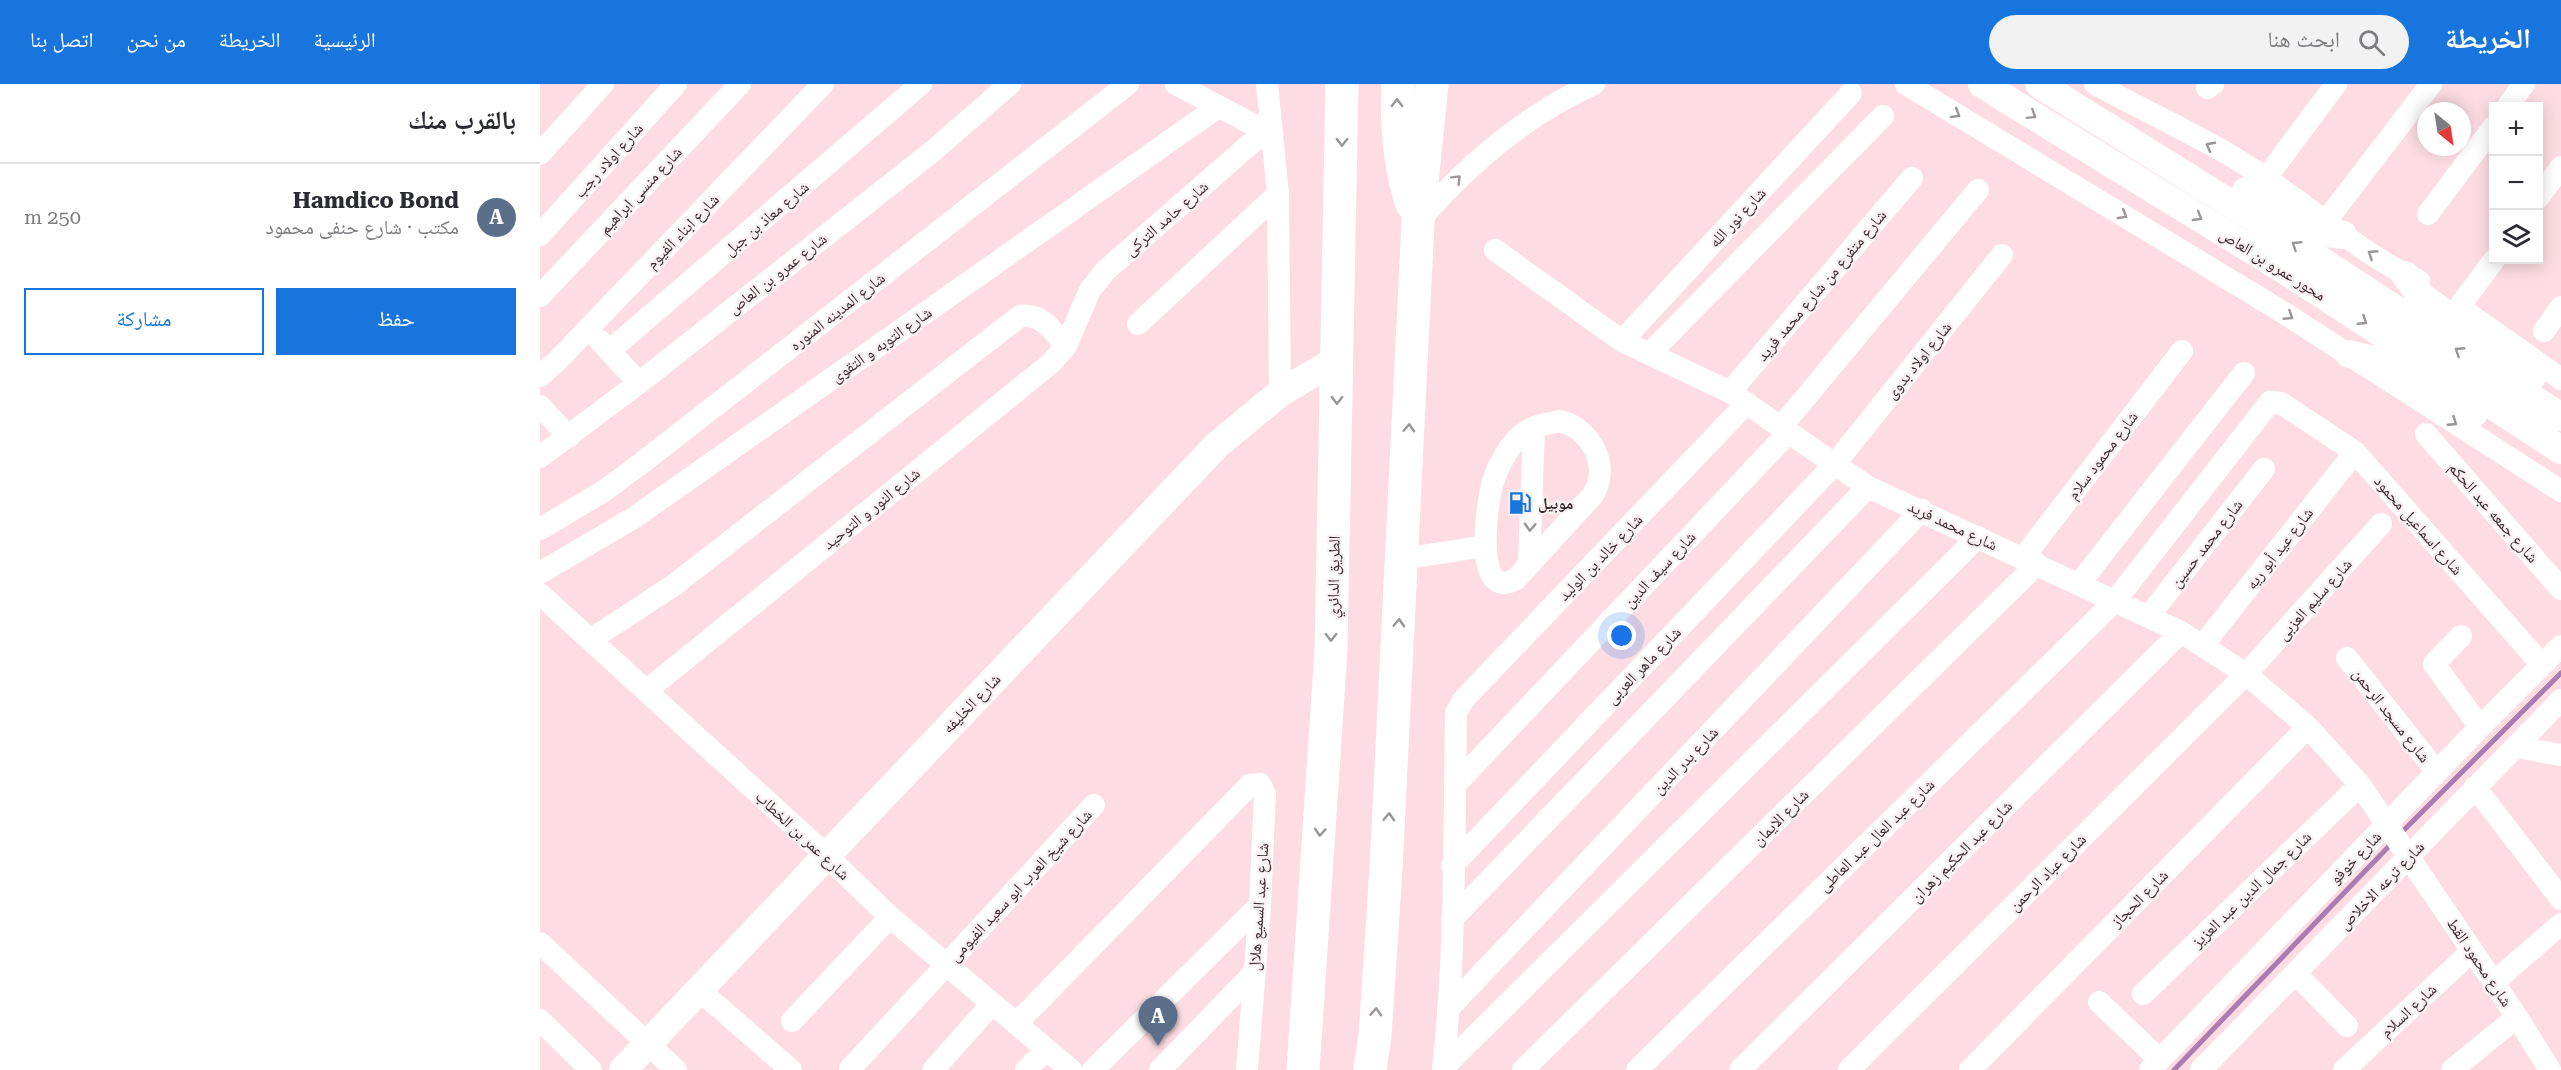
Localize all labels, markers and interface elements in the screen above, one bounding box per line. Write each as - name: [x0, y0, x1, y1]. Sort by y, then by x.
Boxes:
- search box: [1989, 15, 2409, 69]
- text: الخريطة: [2445, 22, 2531, 55]
- icon: search: [2355, 26, 2388, 59]
- text: ابحث هنا: [2267, 27, 2340, 52]
- text: اتصل بنا: [30, 28, 93, 52]
- text: من نحن: [126, 28, 186, 52]
- text: الخريطة: [219, 28, 281, 52]
- text: الرئيسية: [314, 28, 376, 52]
- one-way arrow: [1391, 99, 1403, 108]
- north arrow: [2417, 102, 2471, 156]
- map controls: [2489, 102, 2543, 264]
- button: +: [2489, 102, 2543, 156]
- text: بالقرب منك: [408, 105, 516, 135]
- one-way arrow: [1950, 107, 1960, 119]
- one-way arrow: [2026, 108, 2036, 120]
- street label: شارع اولاد رجب: [570, 119, 648, 202]
- one-way arrow: [1335, 138, 1348, 147]
- one-way arrow: [2206, 142, 2217, 153]
- street label: شارع منسى ابراهيم: [595, 143, 687, 239]
- button: −: [2489, 156, 2543, 210]
- one-way arrow: [1450, 176, 1461, 187]
- street label: شارع معاذ بن جبل: [720, 177, 813, 260]
- street label: شارع حامد التركى: [1121, 177, 1213, 261]
- street label: شارع نور الله: [1705, 183, 1771, 252]
- text: Hamdico Bond: [293, 188, 459, 213]
- street label: شارع ابناء الفيوم: [642, 190, 724, 273]
- text: 250 m: [24, 205, 81, 229]
- text: A: [489, 205, 504, 229]
- street label: شارع متفرع من شارع محمد فريد: [1753, 206, 1891, 365]
- one-way arrow: [2117, 208, 2127, 220]
- one-way arrow: [2192, 210, 2202, 222]
- button: layers: [2489, 210, 2543, 264]
- text: مكتب · شارع حنفى محمود: [265, 215, 459, 239]
- street label: محور عمرو بن العاص: [2216, 224, 2329, 306]
- street label: شارع عمرو بن العاص: [724, 229, 831, 319]
- one-way arrow: [2291, 241, 2302, 252]
- one-way arrow: [2368, 250, 2379, 261]
- street label: شارع المدينه المنوره: [786, 268, 889, 355]
- button: مشاركة: [24, 288, 264, 355]
- button: حفظ: [276, 288, 516, 355]
- street label: شارع التوبه و التقوى: [827, 303, 936, 387]
- one-way arrow: [2283, 309, 2294, 320]
- one-way arrow: [2356, 314, 2367, 325]
- street label: شارع اولاد بدوى: [1881, 318, 1956, 403]
- one-way arrow: [2455, 347, 2466, 358]
- one-way arrow: [1331, 396, 1343, 405]
- street label: شارع محمود سلام: [2063, 408, 2142, 504]
- one-way arrow: [2447, 414, 2458, 425]
- one-way arrow: [1402, 423, 1415, 432]
- street label: شارع جمعه عبد الحكم: [2444, 458, 2543, 567]
- street label: شارع النور و التوحيد: [819, 463, 924, 554]
- street label: شارع اسماعيل محمود: [2370, 472, 2467, 580]
- fuel station icon: موبيل: [1507, 490, 1533, 516]
- place label: موبيل: [1538, 494, 1573, 513]
- street label: شارع محمد حسين: [2166, 495, 2247, 592]
- street label: شارع محمد فريد: [1904, 496, 2001, 555]
- street label: شارع عيد أبو ريه: [2242, 504, 2318, 594]
- street label: شارع خالد بن الوليد: [1554, 510, 1647, 605]
- one-way arrow: [1524, 523, 1537, 532]
- street label: شارع سيف الدين: [1619, 527, 1700, 612]
- street label: الطريق الدائري: [1323, 535, 1347, 619]
- street label: شارع سليم العزبى: [2273, 555, 2357, 645]
- one-way arrow: [1392, 618, 1405, 627]
- your location: [1607, 621, 1636, 650]
- street label: شارع ماهر العربى: [1602, 623, 1686, 709]
- one-way arrow: [1325, 633, 1338, 642]
- street label: شارع مسجد الرحمن: [2348, 664, 2434, 767]
- street label: شارع الخليفه: [938, 670, 1005, 738]
- street label: شارع بدر الدين: [1649, 723, 1723, 799]
- street label: شارع عبد العال عبد العاطى: [1814, 775, 1939, 896]
- street label: شارع الايمان: [1748, 785, 1813, 850]
- street label: شارع عمر بن الخطاب: [751, 787, 854, 885]
- street label: شارع عبد الحكيم زهران: [1906, 796, 2017, 907]
- street label: شارع شيخ العرب ابو سعيد الفيومى: [945, 805, 1097, 966]
- one-way arrow: [1382, 813, 1395, 822]
- street label: شارع جمال الدين عبد العزيز: [2187, 827, 2316, 953]
- street label: شارع خوفو: [2325, 827, 2386, 889]
- one-way arrow: [1313, 828, 1326, 837]
- street label: شارع عباد الرحمن: [2005, 830, 2091, 916]
- street label: شارع ترعه الاخلاص: [2334, 837, 2429, 934]
- street label: شارع عبد السميع هلال: [1245, 842, 1273, 972]
- street label: شارع الحجاز: [2106, 866, 2173, 932]
- street label: شارع محمود القط: [2442, 914, 2516, 1011]
- street label: شارع السلام: [2376, 980, 2441, 1042]
- pin: A: [1138, 996, 1178, 1046]
- one-way arrow: [1370, 1007, 1383, 1016]

